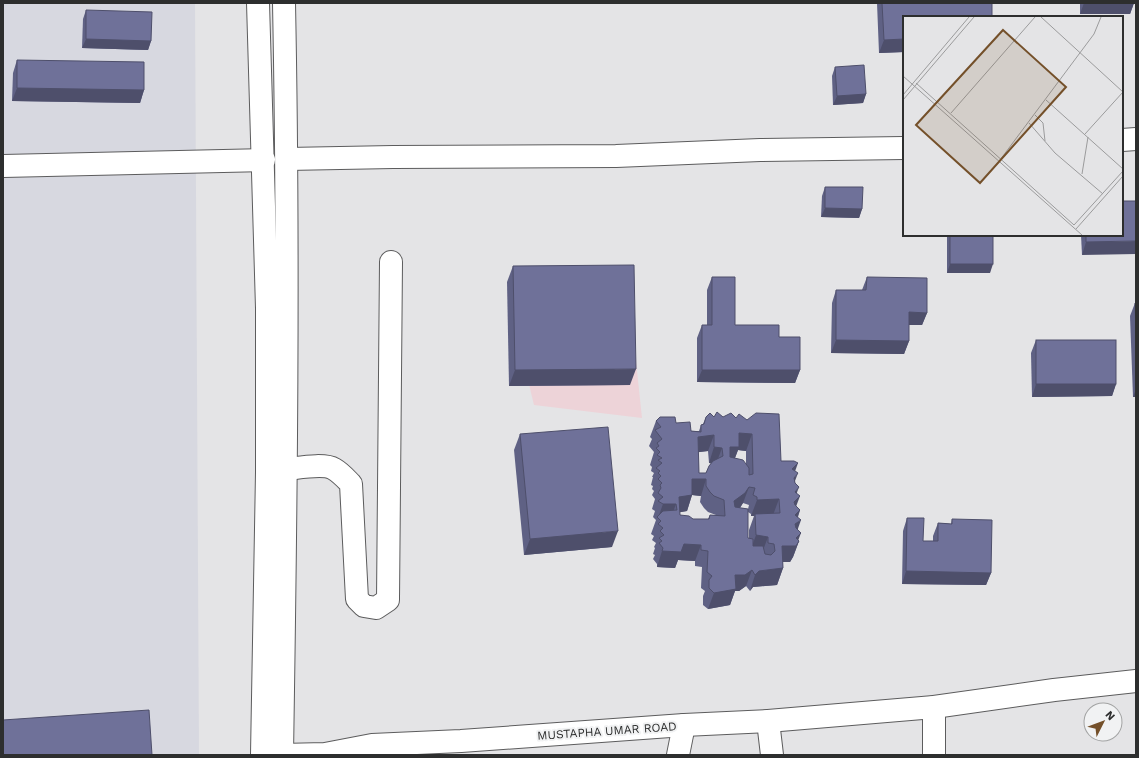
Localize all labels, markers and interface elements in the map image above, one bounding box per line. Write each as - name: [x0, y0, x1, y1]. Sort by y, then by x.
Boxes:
- inset map: [903, 16, 1123, 236]
- north arrow: [1083, 702, 1123, 742]
- text: N: [1103, 708, 1118, 723]
- street label: MUSTAPHA UMAR ROAD: [537, 719, 677, 743]

